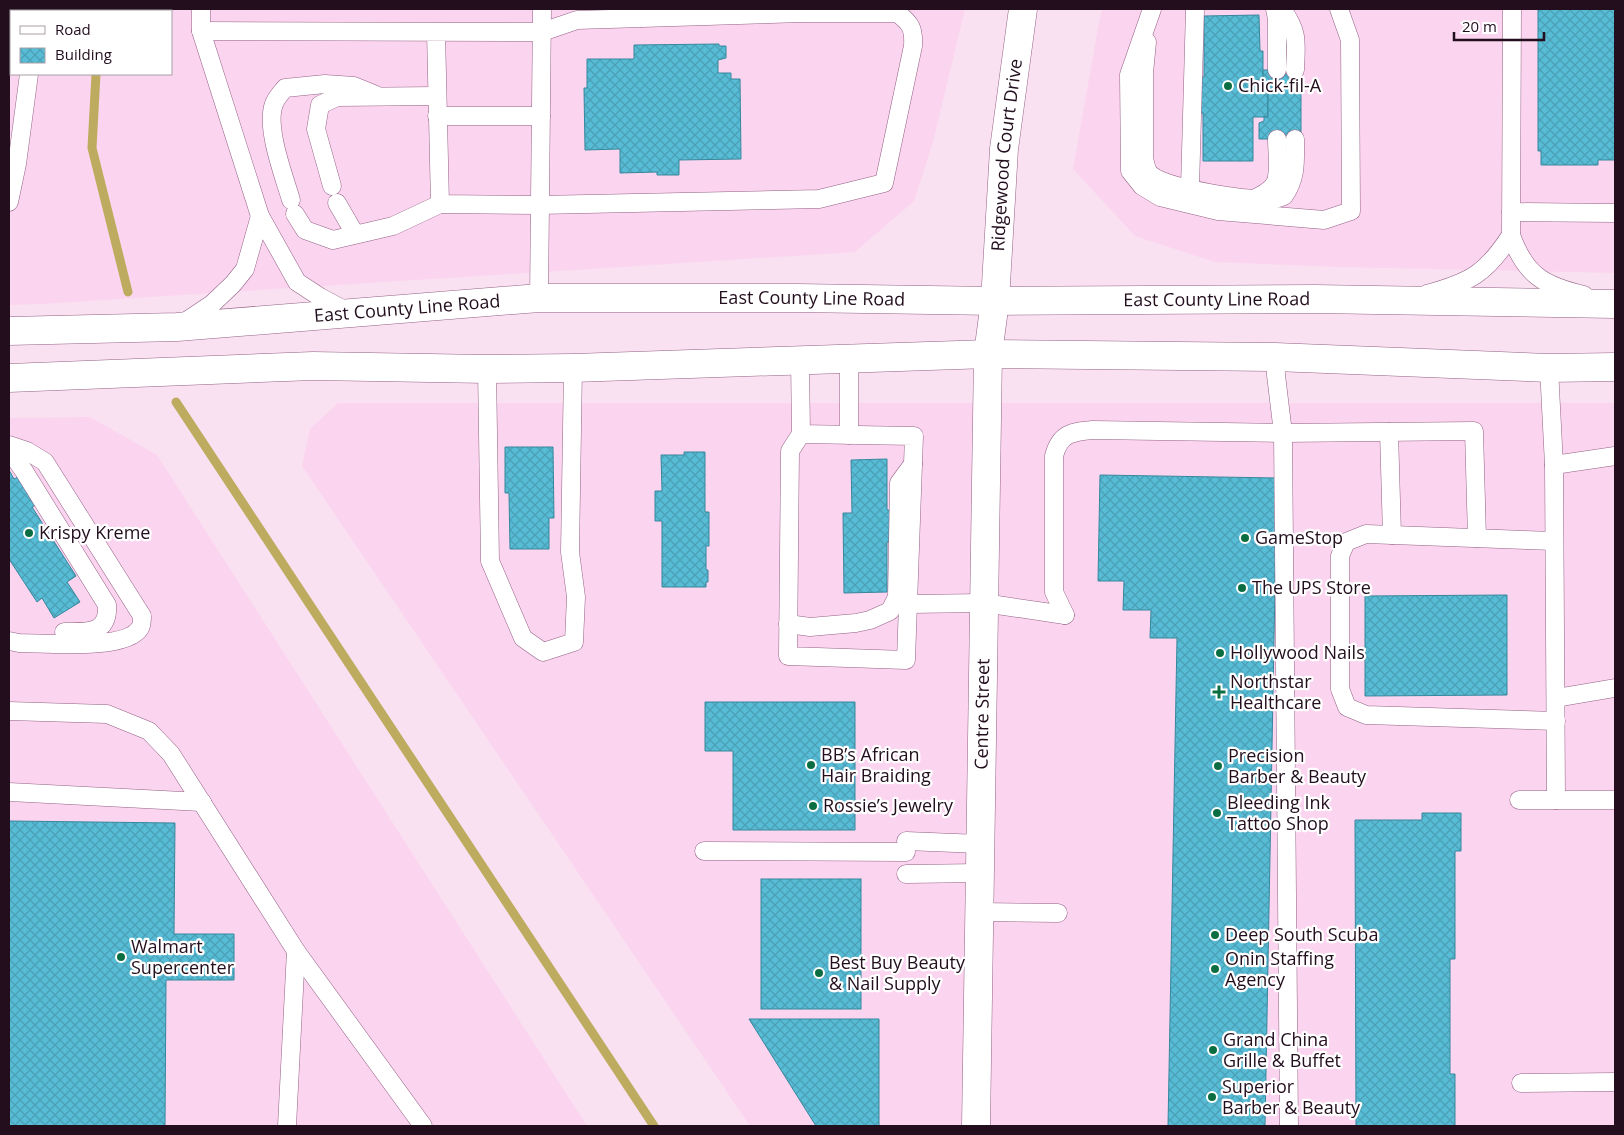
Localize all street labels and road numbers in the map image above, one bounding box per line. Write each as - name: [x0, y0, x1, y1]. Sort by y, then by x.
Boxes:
- street label: Ridgewood Court Drive: [985, 57, 1027, 252]
- street label: East County Line Road: [718, 285, 905, 311]
- street label: East County Line Road: [1123, 286, 1310, 311]
- street label: East County Line Road: [313, 288, 501, 327]
- street label: Centre Street: [969, 658, 994, 770]

